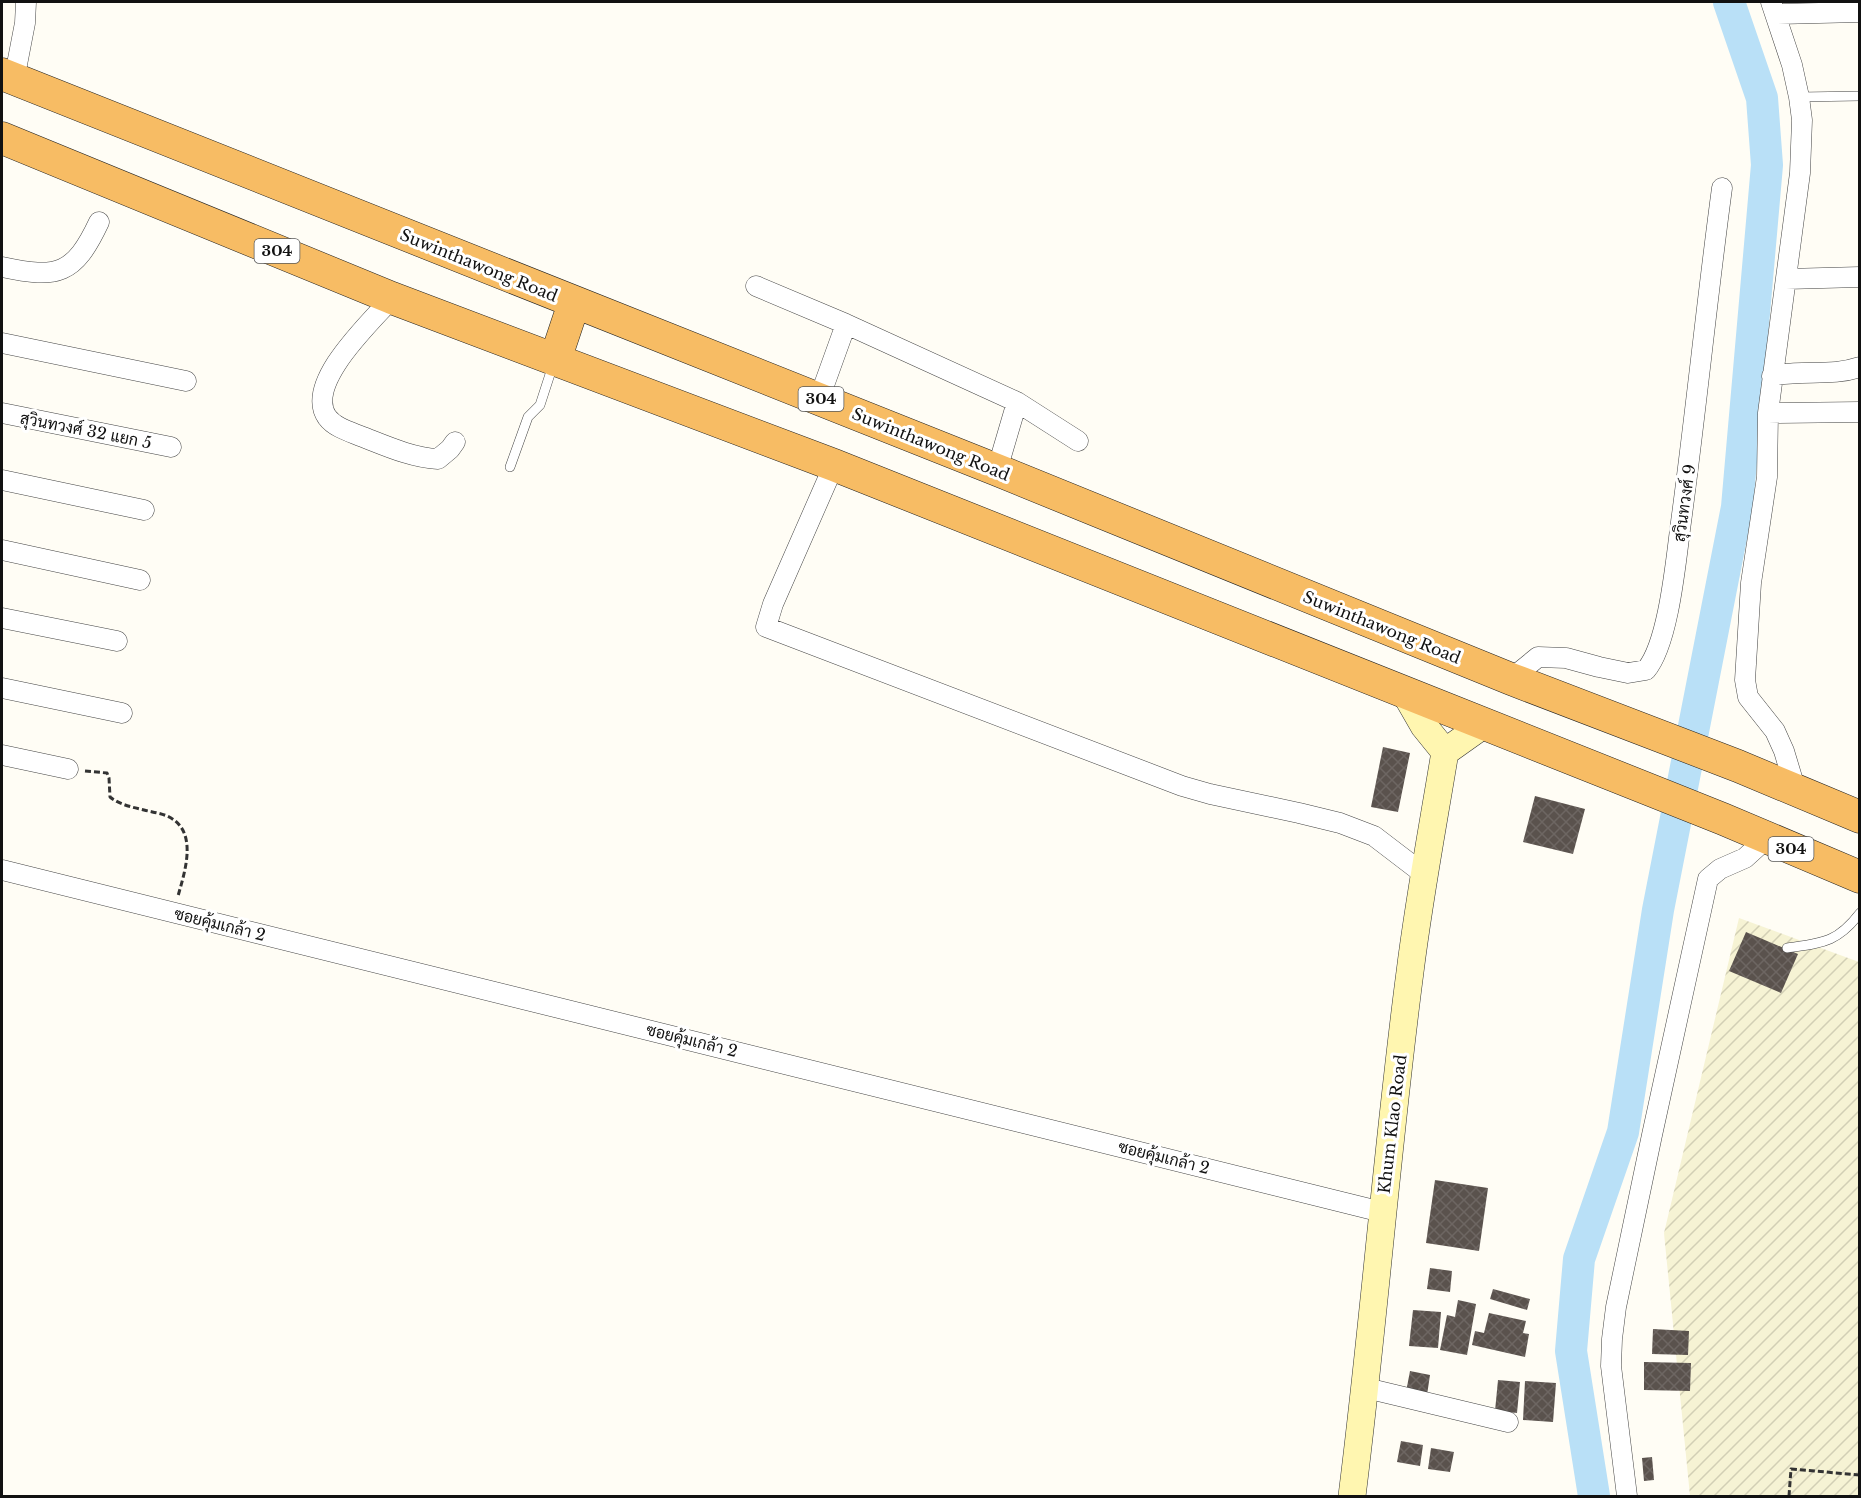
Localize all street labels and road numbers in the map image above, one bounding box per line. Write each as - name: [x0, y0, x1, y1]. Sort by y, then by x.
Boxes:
- street label: Suwinthawong Road: [397, 224, 561, 306]
- road number: 304: [254, 239, 300, 263]
- road number: 304: [798, 387, 844, 411]
- street label: Suwinthawong Road: [849, 403, 1013, 485]
- street label: สุวินทวงศ์ 32 แยก 5: [18, 405, 154, 455]
- street label: สุวินทวงศ์ 9: [1667, 463, 1701, 543]
- street label: Suwinthawong Road: [1300, 586, 1464, 668]
- road number: 304: [1768, 837, 1814, 861]
- street label: ซอยคุ้มเกล้า 2: [172, 903, 268, 947]
- street label: ซอยคุ้มเกล้า 2: [644, 1019, 740, 1063]
- street label: Khum Klao Road: [1374, 1053, 1410, 1195]
- street label: ซอยคุ้มเกล้า 2: [1116, 1136, 1212, 1180]

